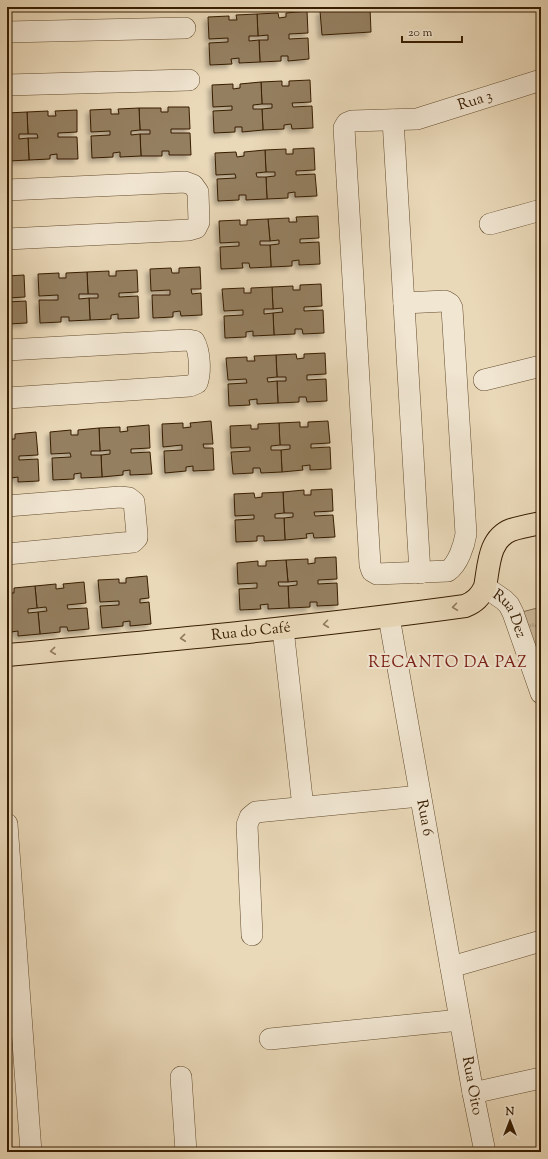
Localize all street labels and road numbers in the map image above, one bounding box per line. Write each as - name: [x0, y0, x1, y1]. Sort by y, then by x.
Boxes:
- street label: Rua 3: [455, 85, 495, 116]
- street label: Rua Dez: [488, 585, 532, 641]
- street label: Rua do Café: [210, 617, 292, 646]
- street label: Rua 6: [411, 798, 438, 838]
- street label: Rua Oito: [456, 1055, 488, 1117]

